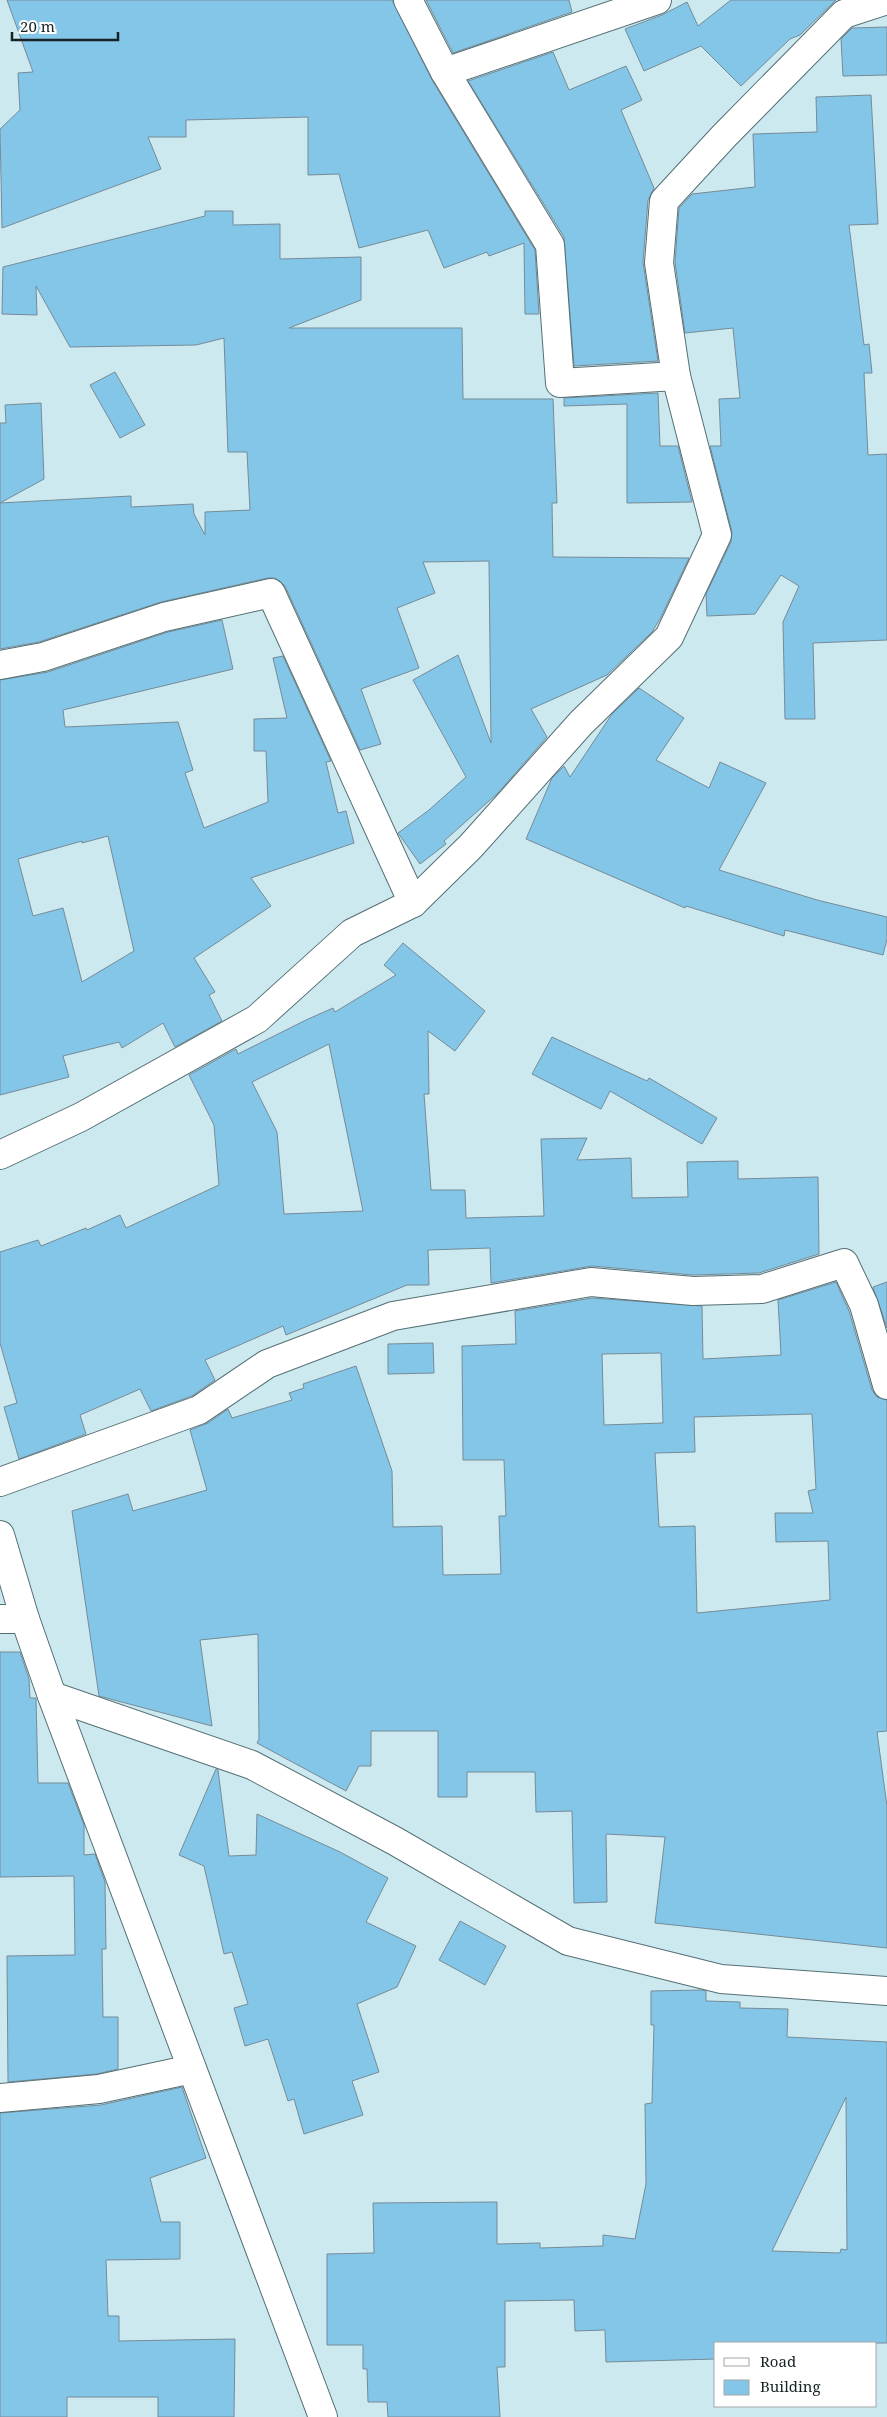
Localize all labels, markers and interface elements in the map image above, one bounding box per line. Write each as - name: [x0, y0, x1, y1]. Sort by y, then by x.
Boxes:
- scale bar: [12, 10, 119, 42]
- text: 20 m: [20, 16, 55, 36]
- legend: [714, 2342, 877, 2407]
- text: Road: [760, 2351, 796, 2371]
- text: Building: [760, 2376, 821, 2396]

